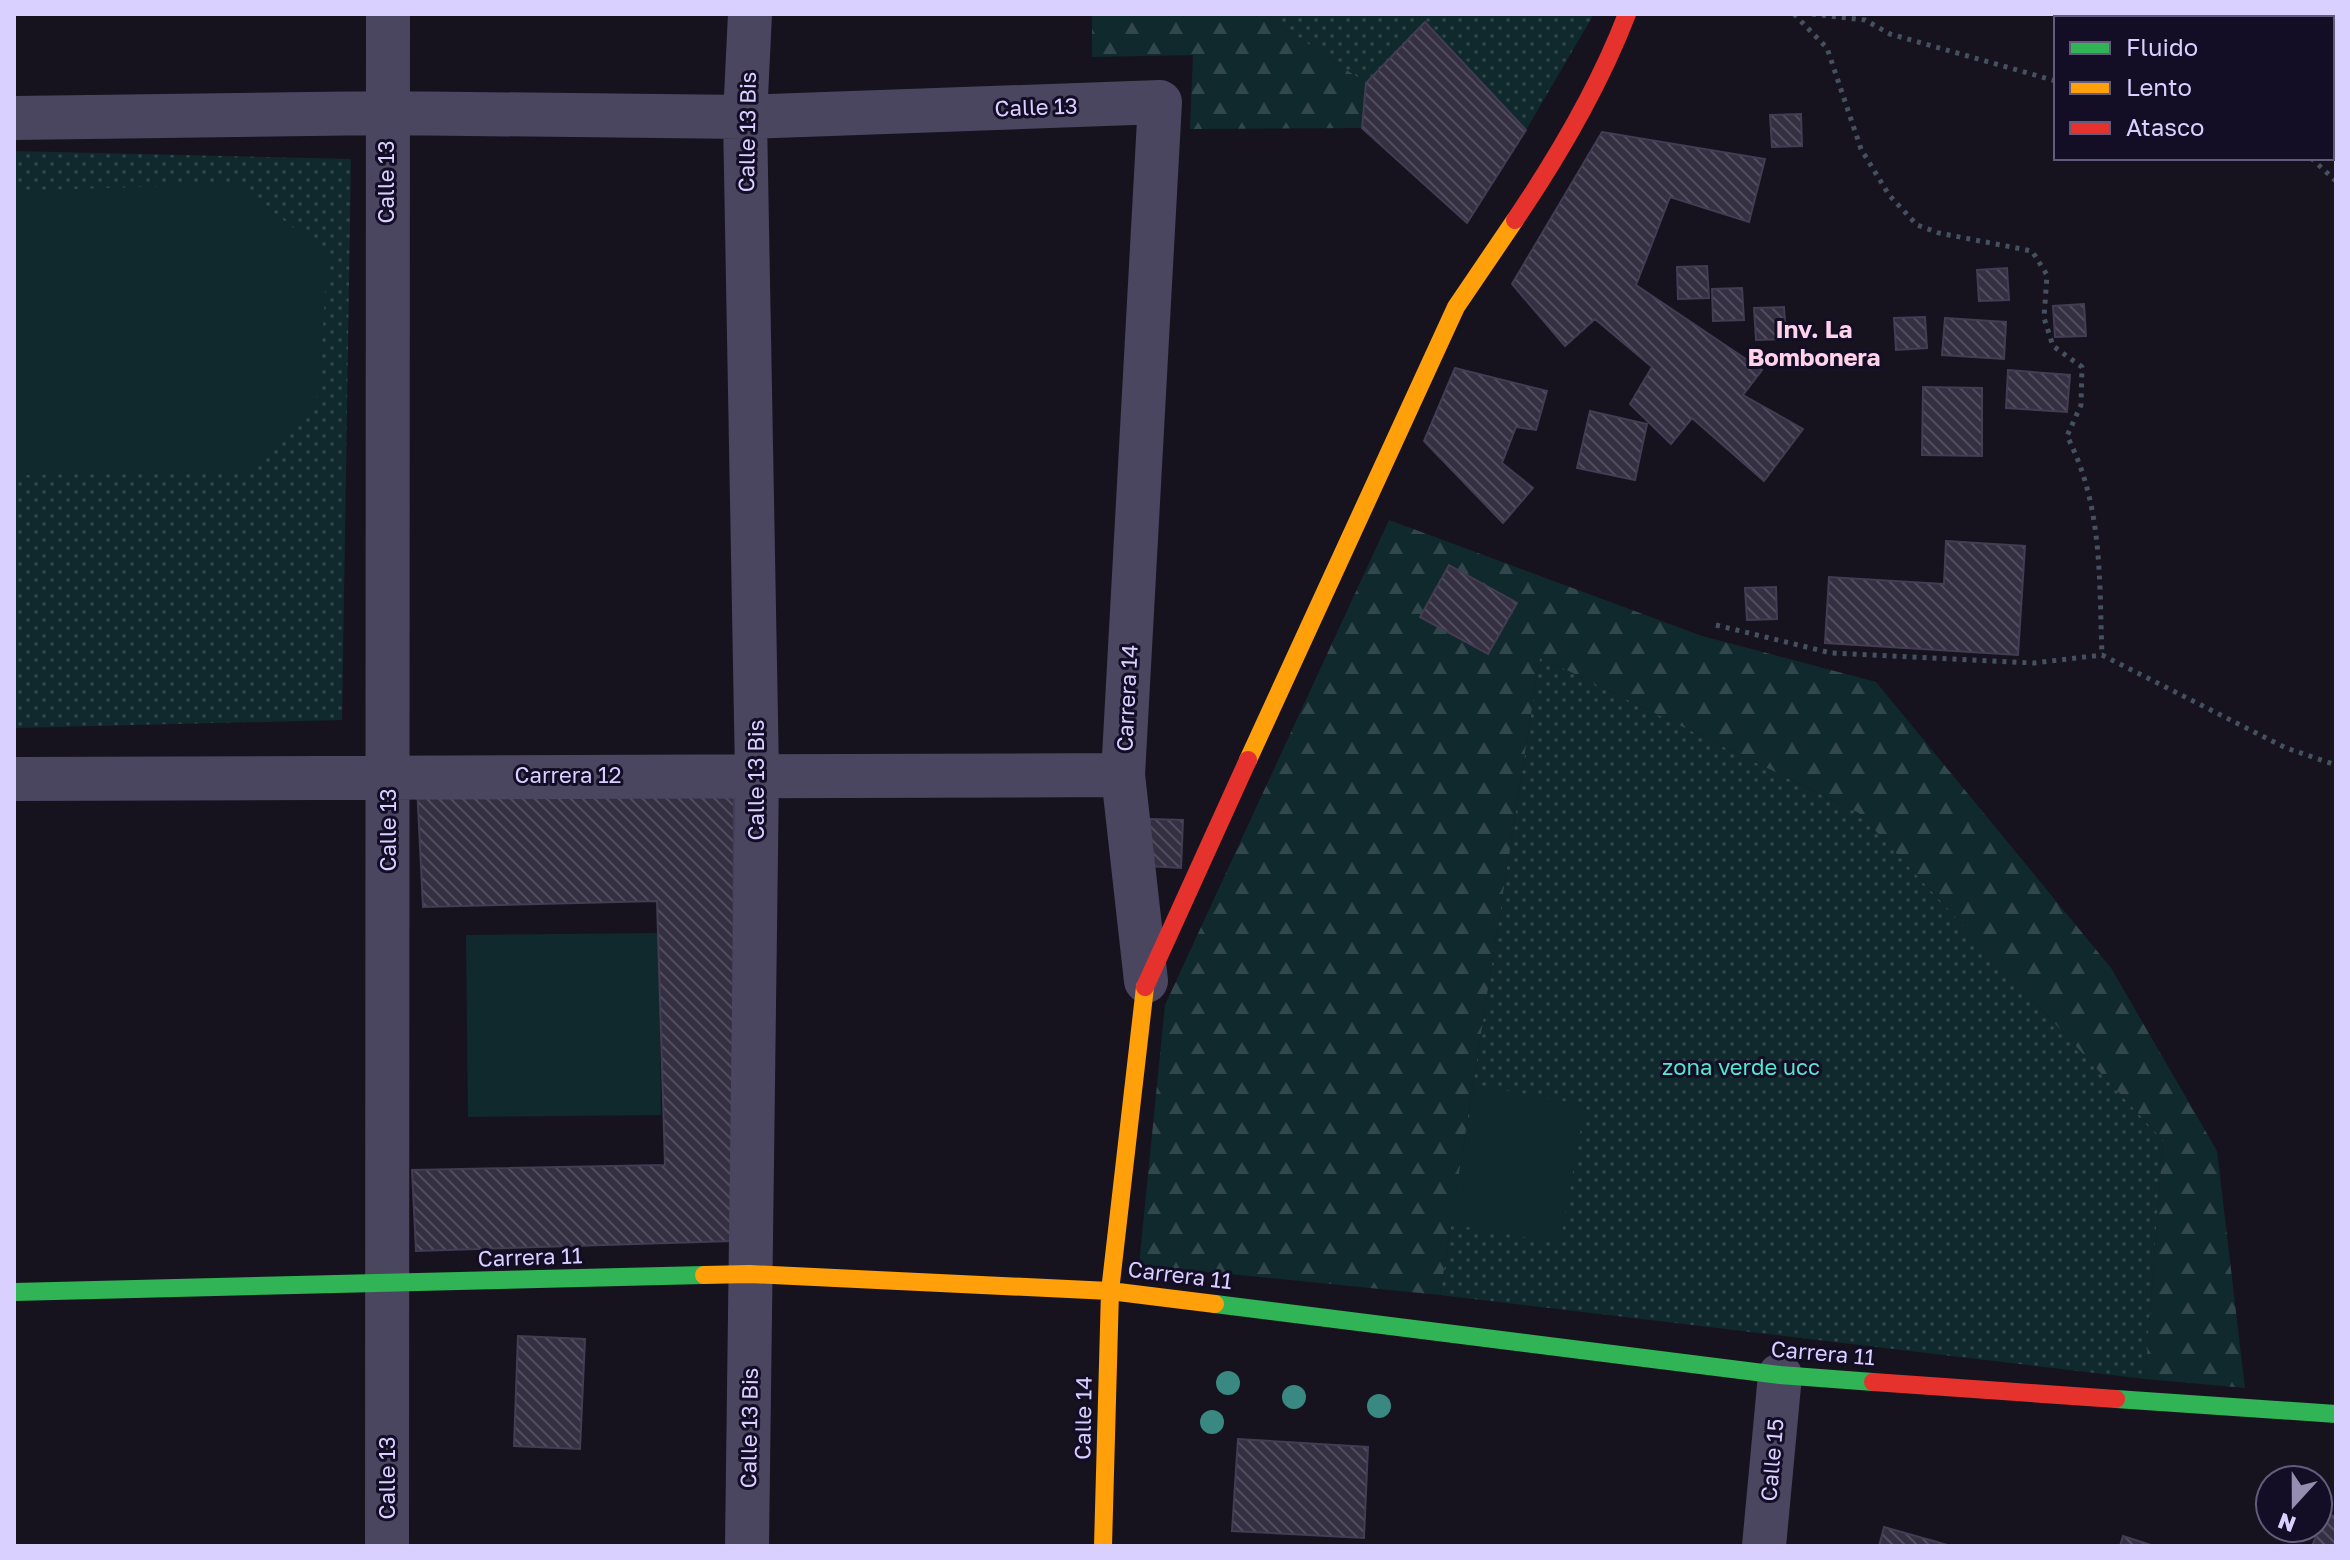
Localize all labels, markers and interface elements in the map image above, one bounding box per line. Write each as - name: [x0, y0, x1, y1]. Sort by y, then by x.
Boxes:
- legend: [2054, 16, 2334, 160]
- text: Fluido: [2126, 32, 2198, 61]
- street label: Calle 13 Bis: [732, 71, 761, 193]
- text: Lento: [2126, 72, 2192, 101]
- street label: Calle 13: [994, 92, 1078, 121]
- text: Atasco: [2126, 112, 2204, 141]
- street label: Calle 13: [372, 140, 399, 224]
- district label: Inv. La Bombonera: [1747, 314, 1881, 371]
- street label: Carrera 14: [1110, 644, 1143, 752]
- street label: Calle 13 Bis: [742, 720, 769, 840]
- street label: Carrera 12: [515, 761, 621, 788]
- street label: Calle 13: [374, 788, 401, 872]
- park label: zona verde ucc: [1662, 1053, 1820, 1080]
- street label: Carrera 11: [477, 1241, 583, 1272]
- street label: Carrera 11: [1126, 1255, 1234, 1294]
- street label: Carrera 11: [1770, 1334, 1877, 1371]
- street label: Calle 13 Bis: [734, 1367, 763, 1489]
- street label: Calle 14: [1068, 1376, 1097, 1460]
- street label: Calle 15: [1754, 1417, 1789, 1502]
- street label: Calle 13: [373, 1436, 400, 1520]
- north arrow: [2254, 1464, 2334, 1544]
- text: N: [2274, 1508, 2299, 1539]

